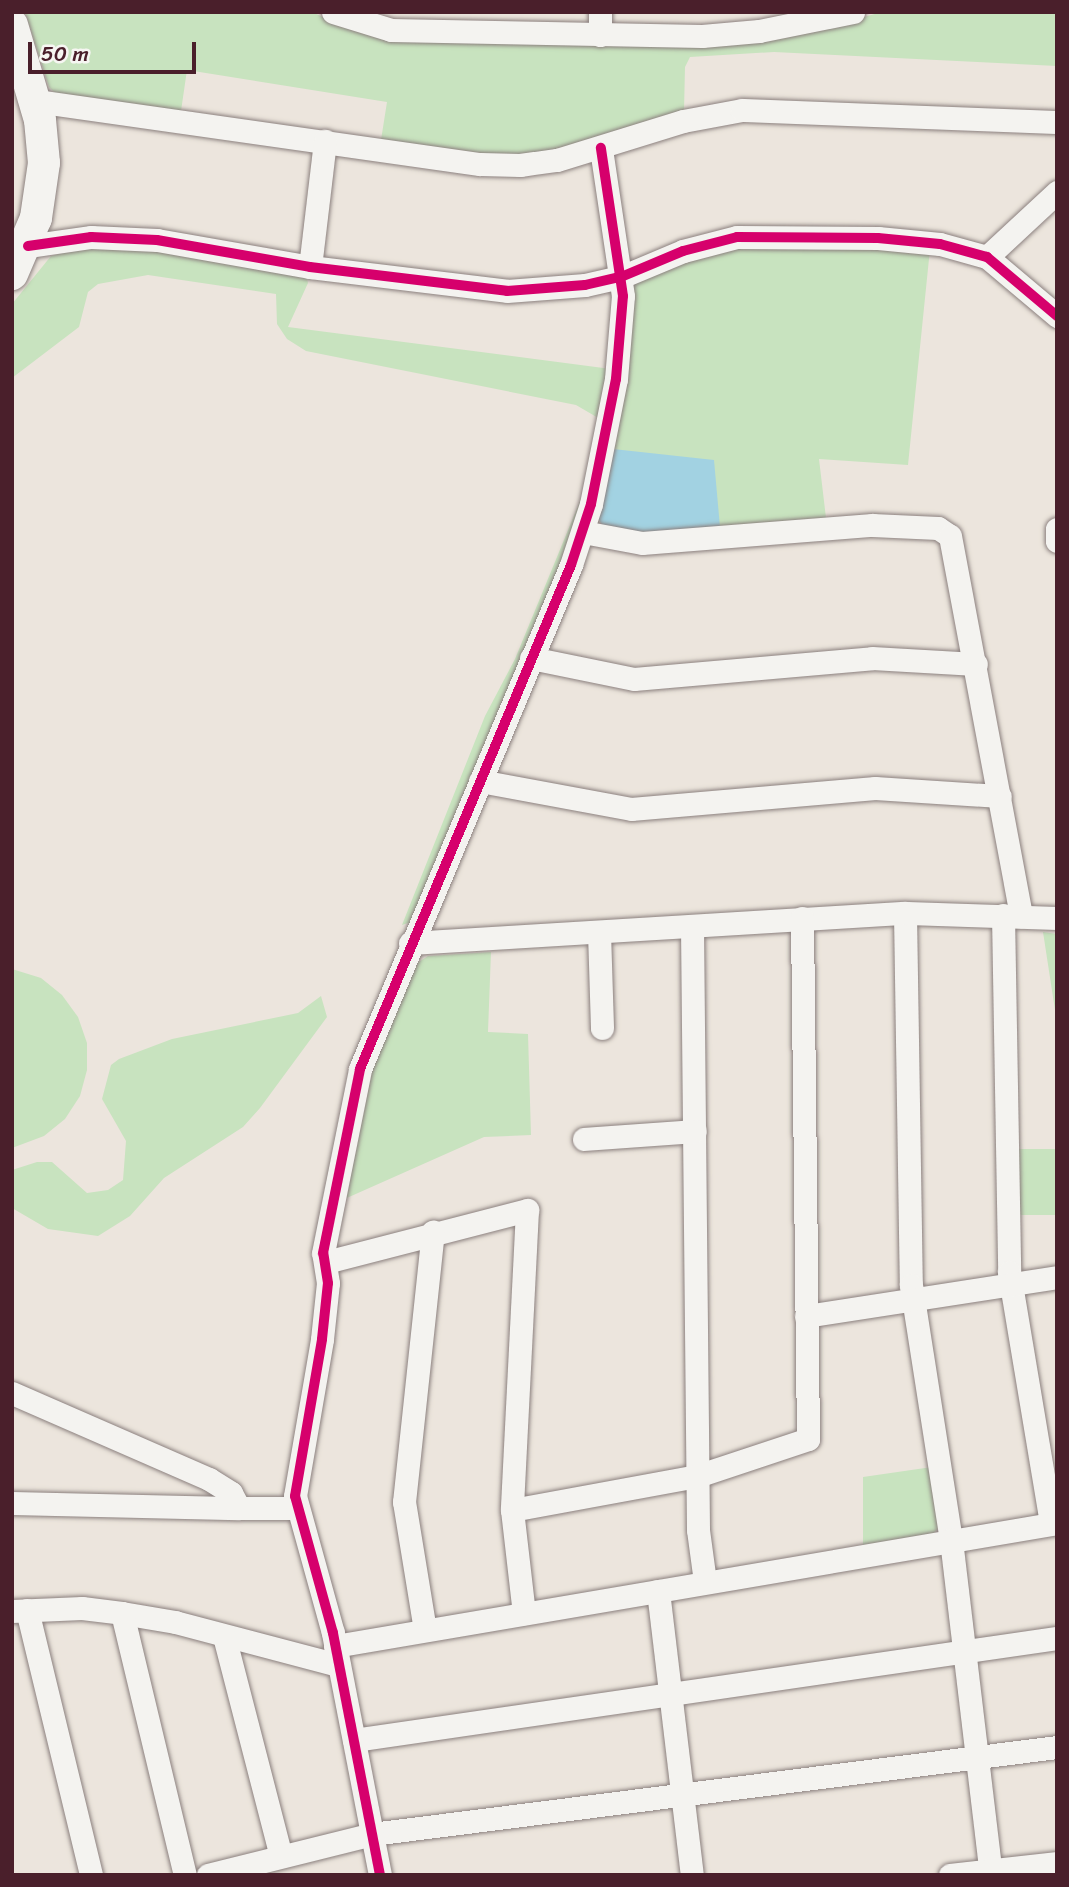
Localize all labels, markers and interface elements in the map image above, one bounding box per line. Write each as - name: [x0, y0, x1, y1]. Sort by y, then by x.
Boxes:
- scale bar: [32, 28, 200, 72]
- text: 50 m: [41, 35, 89, 73]

